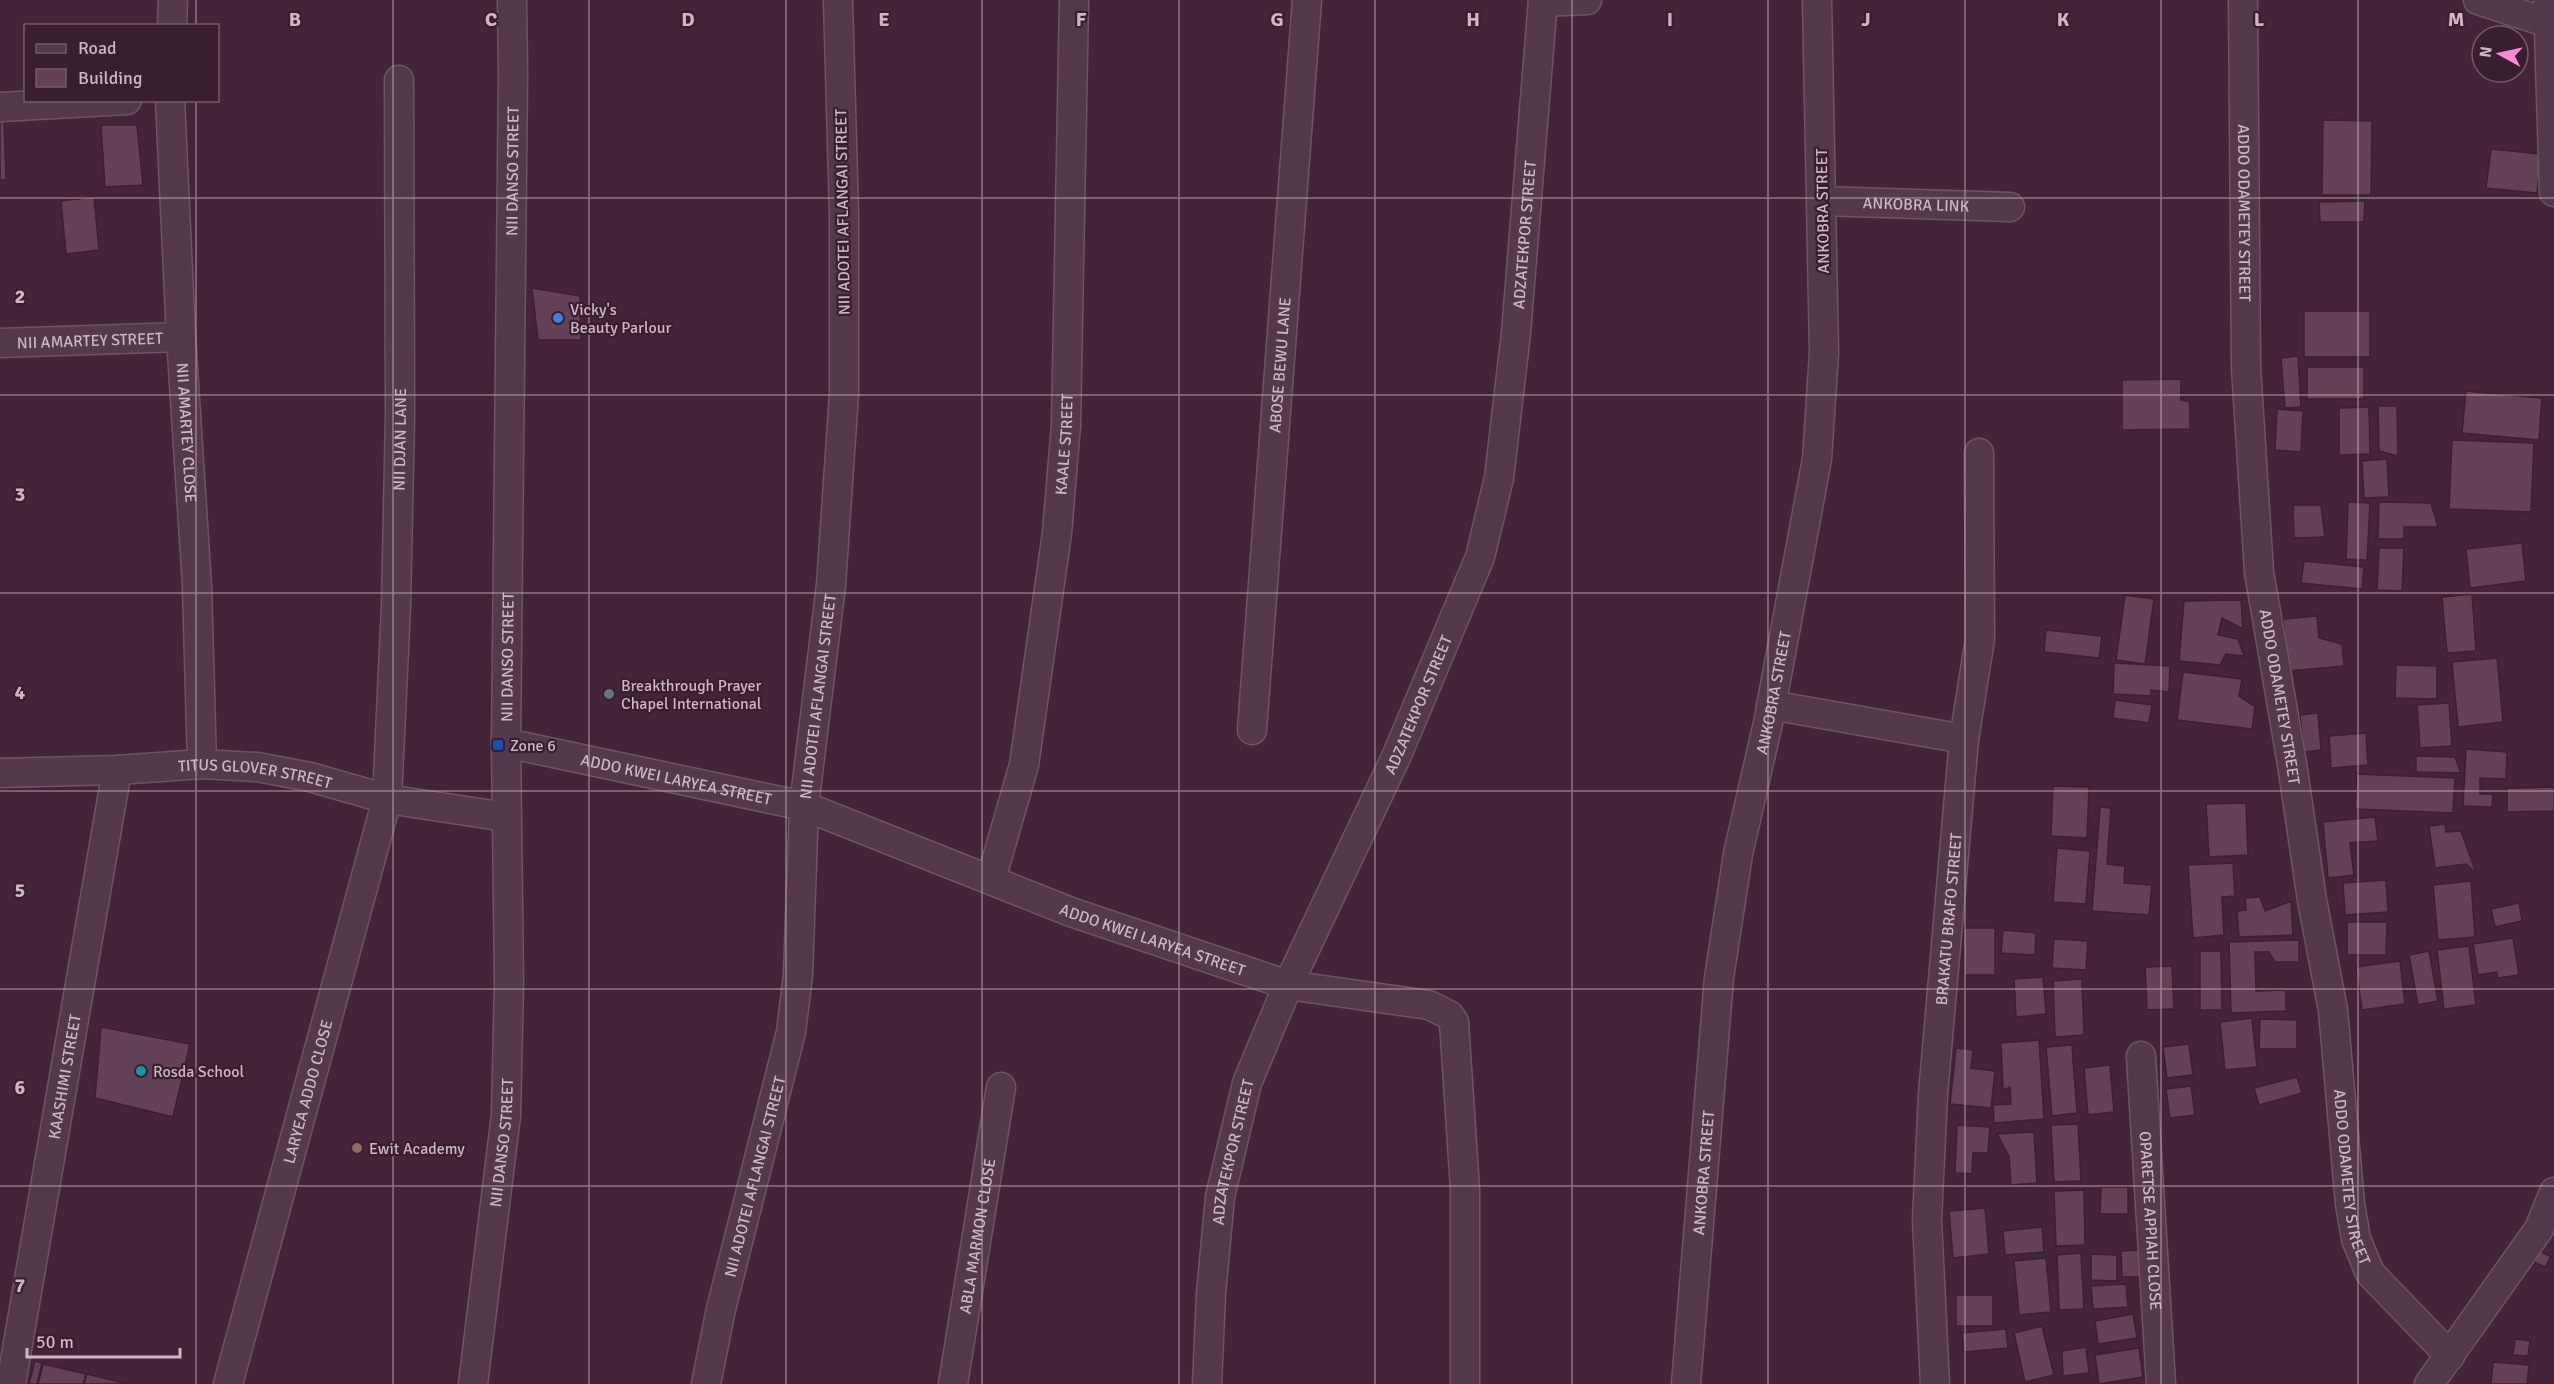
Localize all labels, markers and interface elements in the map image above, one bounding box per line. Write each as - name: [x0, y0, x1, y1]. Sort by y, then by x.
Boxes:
- text: B: [289, 7, 301, 32]
- text: C: [485, 7, 497, 32]
- text: D: [681, 7, 695, 32]
- text: E: [878, 7, 890, 32]
- text: F: [1076, 7, 1087, 32]
- text: G: [1270, 7, 1284, 32]
- text: H: [1466, 7, 1480, 32]
- text: I: [1667, 7, 1673, 32]
- text: J: [1861, 7, 1871, 32]
- text: K: [2057, 7, 2070, 32]
- text: L: [2254, 7, 2265, 32]
- text: M: [2448, 7, 2464, 32]
- legend: [24, 24, 219, 102]
- north arrow: [2470, 24, 2530, 84]
- text: Road: [78, 37, 117, 59]
- text: N: [2475, 45, 2497, 59]
- text: Building: [78, 67, 142, 89]
- street label: NII DANSO STREET: [502, 106, 524, 236]
- street label: NII ADOTEI AFLANGAI STREET: [831, 109, 855, 315]
- street label: ADDO ODAMETEY STREET: [2233, 124, 2254, 302]
- street label: ANKOBRA STREET: [1812, 148, 1834, 274]
- street label: ADZATEKPOR STREET: [1509, 160, 1541, 310]
- street label: ANKOBRA LINK: [1862, 193, 1970, 217]
- text: 2: [15, 284, 25, 309]
- street label: ABOSE BEWU LANE: [1265, 297, 1296, 434]
- place label: Vicky's Beauty Parlour: [570, 300, 672, 338]
- marker: Vicky's Beauty Parlour: [551, 311, 565, 325]
- street label: NII AMARTEY STREET: [17, 329, 164, 353]
- street label: NII AMARTEY CLOSE: [172, 362, 201, 503]
- street label: NII DJAN LANE: [389, 388, 411, 491]
- street label: KAALE STREET: [1051, 393, 1078, 496]
- text: 3: [15, 482, 25, 507]
- street label: NII DANSO STREET: [497, 592, 519, 722]
- street label: NII ADOTEI AFLANGAI STREET: [796, 593, 841, 800]
- street label: ADDO ODAMETEY STREET: [2255, 608, 2304, 786]
- street label: ANKOBRA STREET: [1752, 629, 1796, 756]
- street label: ADZATEKPOR STREET: [1380, 632, 1457, 778]
- place label: Breakthrough Prayer Chapel International: [621, 676, 762, 714]
- text: 4: [15, 680, 26, 705]
- marker: Breakthrough Prayer Chapel International: [602, 687, 616, 701]
- place label: Zone 6: [510, 736, 556, 756]
- marker: Zone 6: [491, 738, 505, 752]
- street label: ADDO KWEI LARYEA STREET: [579, 750, 773, 810]
- street label: TITUS GLOVER STREET: [177, 755, 334, 794]
- street label: BRAKATU BRAFO STREET: [1932, 832, 1967, 1006]
- text: 5: [15, 878, 25, 903]
- street label: ADDO KWEI LARYEA STREET: [1057, 899, 1248, 981]
- street label: KAASHIMI STREET: [44, 1012, 86, 1141]
- street label: LARYEA ADDO CLOSE: [279, 1018, 338, 1166]
- place label: Rosda School: [153, 1062, 245, 1082]
- marker: Rosda School: [134, 1064, 148, 1078]
- street label: NII ADOTEI AFLANGAI STREET: [720, 1074, 790, 1279]
- text: 6: [15, 1075, 26, 1100]
- street label: ADZATEKPOR STREET: [1208, 1077, 1259, 1226]
- street label: NII DANSO STREET: [486, 1078, 518, 1208]
- street label: ADDO ODAMETEY STREET: [2329, 1088, 2375, 1268]
- street label: ANKOBRA STREET: [1689, 1109, 1719, 1236]
- street label: OPARETSE APPIAH CLOSE: [2135, 1131, 2165, 1311]
- place label: Ewit Academy: [369, 1139, 465, 1159]
- marker: Ewit Academy: [350, 1141, 364, 1155]
- street label: ABLA MARMON CLOSE: [956, 1157, 1000, 1315]
- text: 7: [15, 1273, 26, 1298]
- scale bar: [27, 1321, 180, 1359]
- text: 50 m: [36, 1331, 74, 1353]

